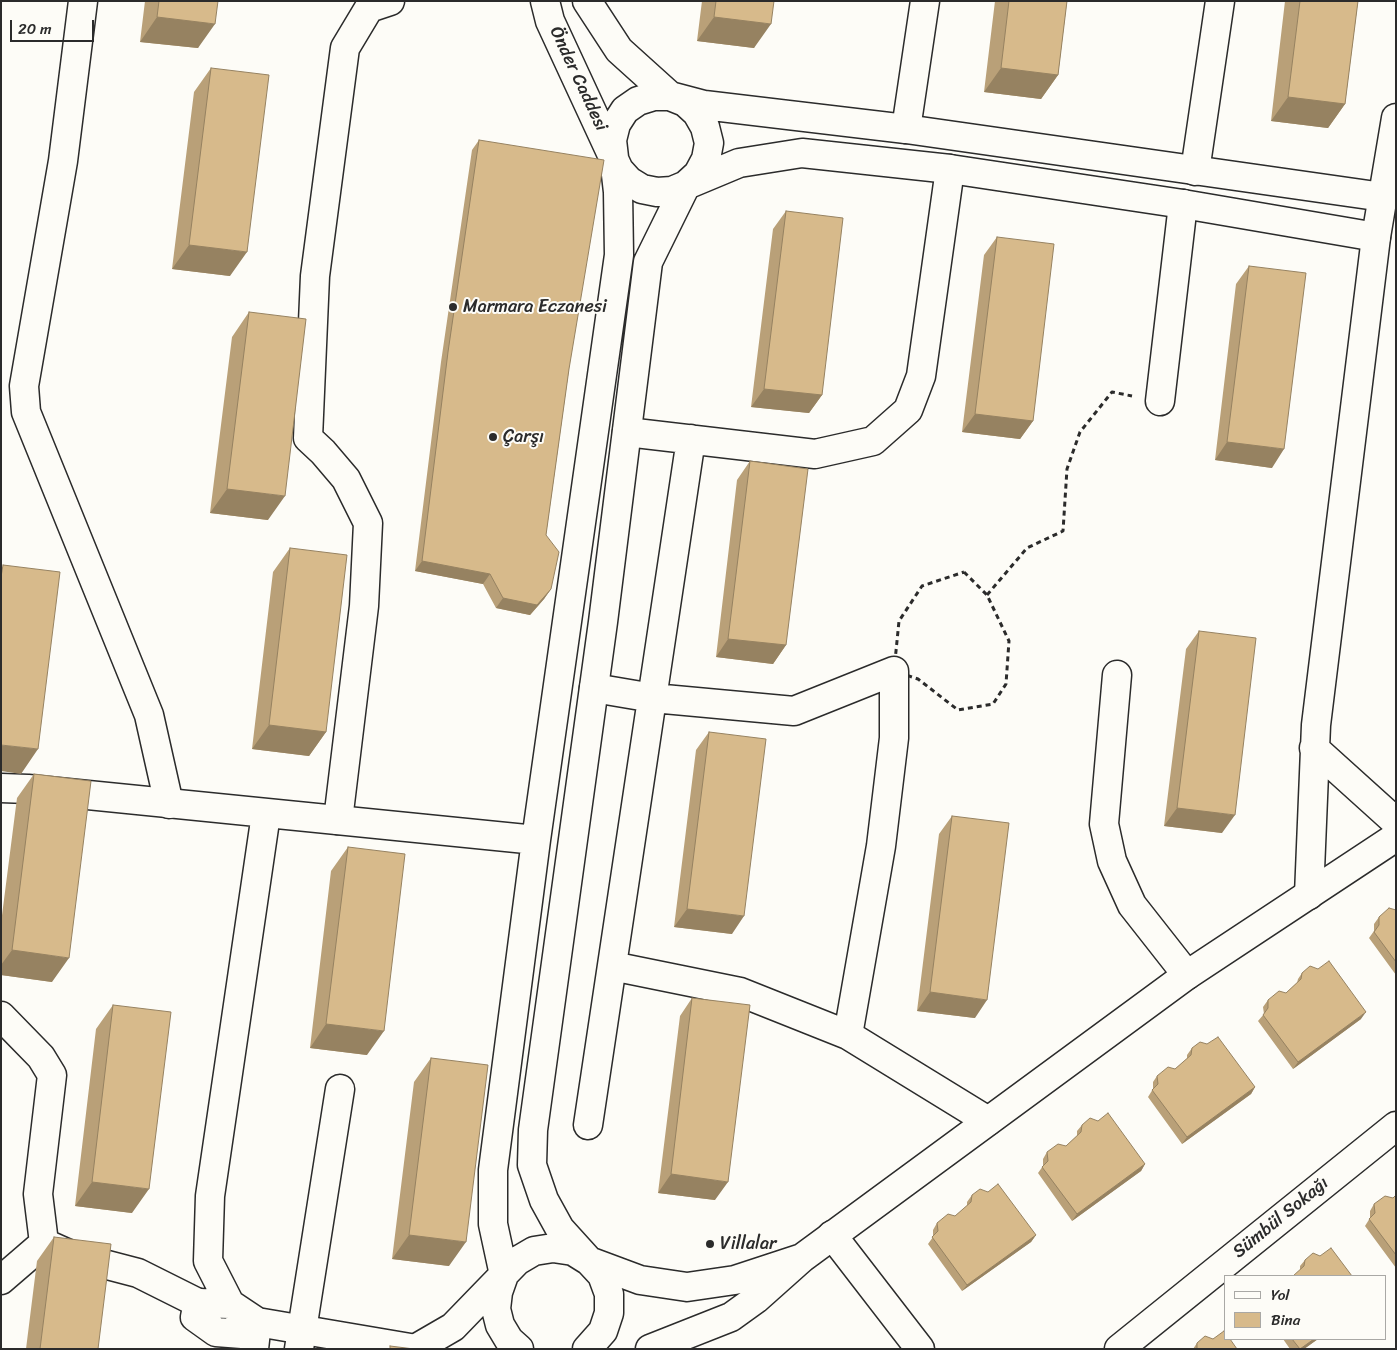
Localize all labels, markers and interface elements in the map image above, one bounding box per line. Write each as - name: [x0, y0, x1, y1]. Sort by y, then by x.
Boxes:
- scale bar: [12, 10, 96, 42]
- text: 20 m: [18, 16, 52, 42]
- street label: Önder Caddesi: [544, 23, 612, 135]
- place label: Marmara Eczanesi: [463, 296, 607, 318]
- marker: Marmara Eczanesi: [447, 301, 459, 313]
- place label: Çarşı: [503, 426, 544, 448]
- marker: Çarşı: [487, 431, 499, 443]
- street label: Sümbül Sokağı: [1229, 1173, 1333, 1263]
- place label: Villalar: [720, 1233, 777, 1255]
- marker: Villalar: [704, 1238, 716, 1250]
- legend: [1224, 1275, 1387, 1340]
- text: Yol: [1271, 1282, 1290, 1308]
- text: Bina: [1271, 1307, 1300, 1333]

